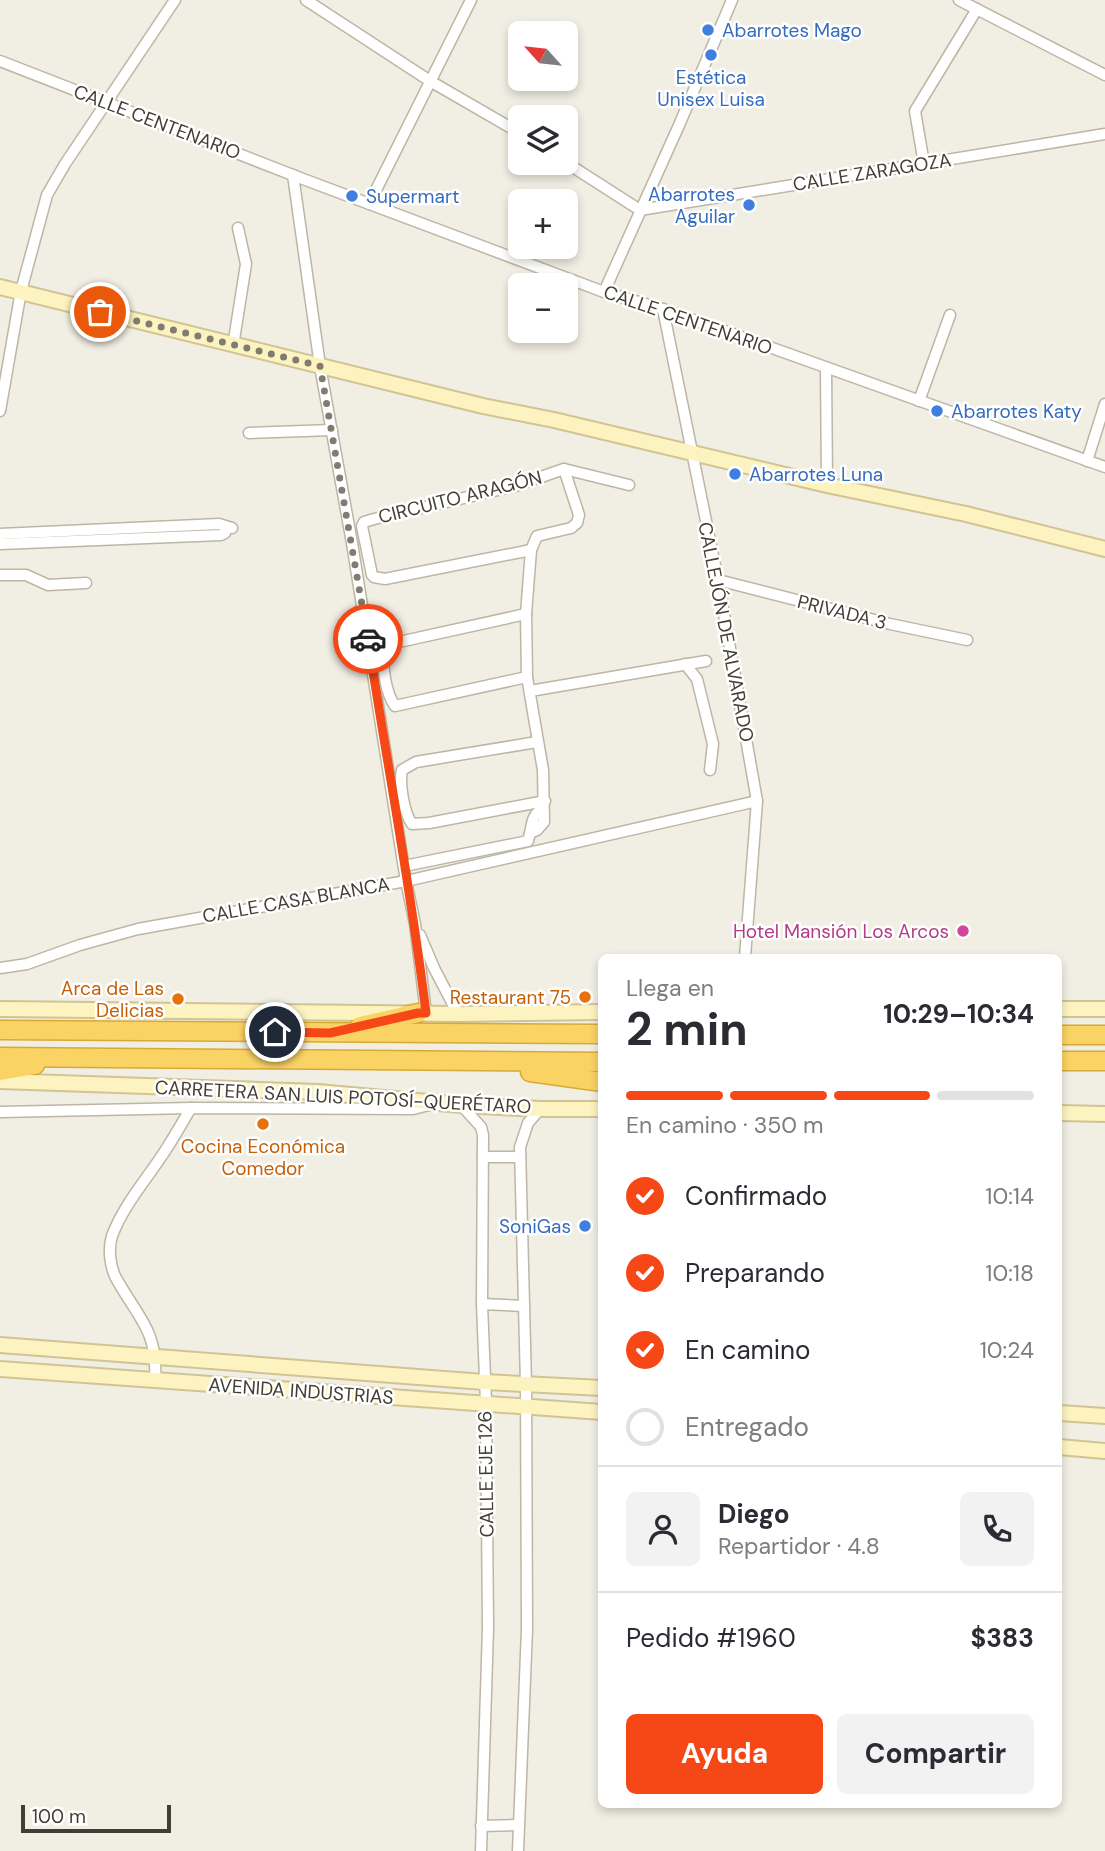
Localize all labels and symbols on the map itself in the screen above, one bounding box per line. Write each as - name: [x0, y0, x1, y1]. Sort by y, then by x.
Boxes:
- place label: Abarrotes Mago: [722, 18, 862, 43]
- north arrow: [508, 21, 578, 91]
- marker: Abarrotes Mago: [700, 22, 716, 38]
- marker: Estética Unisex Luisa: [703, 47, 719, 63]
- place label: Estética Unisex Luisa: [657, 65, 765, 112]
- street label: CALLE CENTENARIO: [70, 79, 244, 165]
- street label: CALLE ZARAGOZA: [791, 147, 953, 197]
- place label: Abarrotes Aguilar: [648, 182, 735, 229]
- place label: Supermart: [366, 184, 459, 209]
- marker: Supermart: [344, 188, 360, 204]
- marker: Abarrotes Aguilar: [741, 197, 757, 213]
- street label: CALLE CENTENARIO: [600, 279, 776, 361]
- pin: [70, 282, 130, 342]
- place label: Abarrotes Katy: [951, 399, 1082, 424]
- marker: Abarrotes Katy: [929, 403, 945, 419]
- place label: Abarrotes Luna: [749, 462, 883, 487]
- street label: CIRCUITO ARAGÓN: [376, 465, 544, 529]
- marker: Abarrotes Luna: [727, 466, 743, 482]
- street label: CALLEJÓN DE ALVARADO: [692, 520, 760, 744]
- street label: PRIVADA 3: [795, 589, 889, 635]
- courier: [333, 604, 403, 674]
- street label: CALLE CASA BLANCA: [201, 871, 392, 929]
- place label: Hotel Mansión Los Arcos: [733, 919, 949, 944]
- marker: Hotel Mansión Los Arcos: [955, 923, 971, 939]
- place label: Arca de Las Delicias: [61, 976, 164, 1023]
- place label: Restaurant 75: [450, 985, 571, 1010]
- marker: Restaurant 75: [577, 989, 593, 1005]
- marker: Arca de Las Delicias: [170, 991, 186, 1007]
- pin: [245, 1002, 305, 1062]
- street label: CARRETERA SAN LUIS POTOSÍ-QUERÉTARO: [154, 1075, 532, 1119]
- marker: Cocina Económica Comedor: [255, 1116, 271, 1132]
- place label: Cocina Económica Comedor: [181, 1134, 345, 1181]
- place label: SoniGas: [499, 1214, 571, 1239]
- marker: SoniGas: [577, 1218, 593, 1234]
- street label: AVENIDA INDUSTRIAS: [208, 1372, 394, 1410]
- street label: CALLE EJE 126: [472, 1410, 500, 1538]
- scale bar: [21, 1802, 172, 1834]

